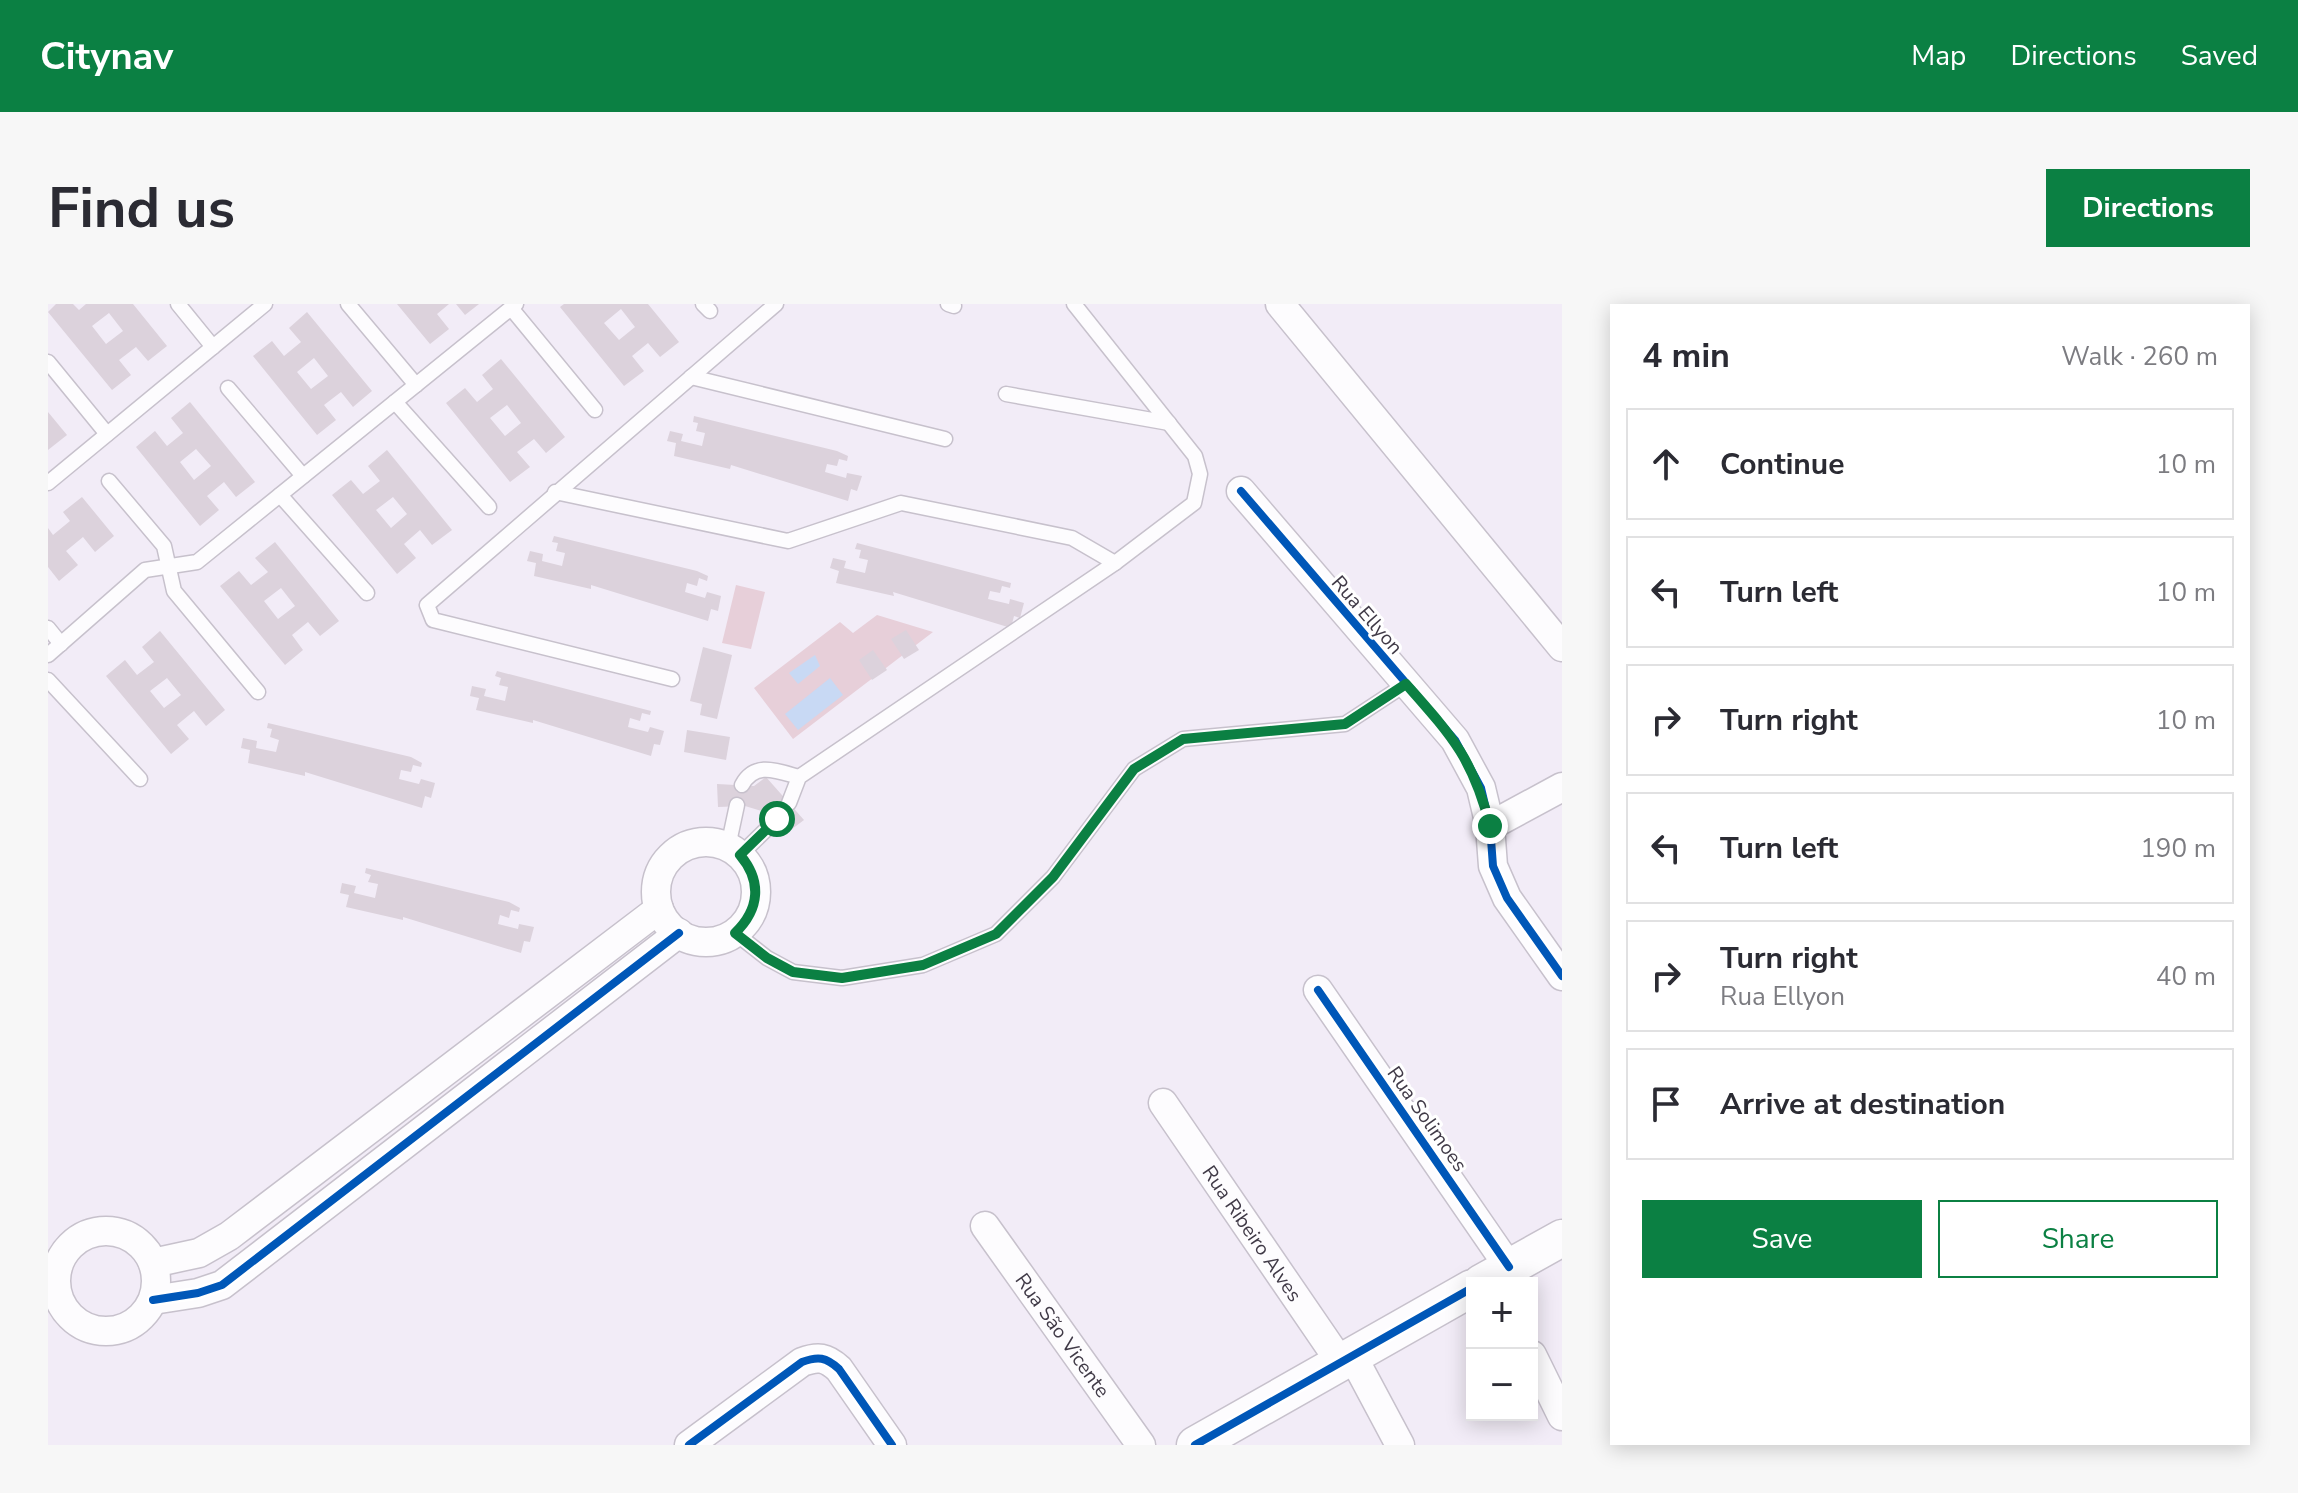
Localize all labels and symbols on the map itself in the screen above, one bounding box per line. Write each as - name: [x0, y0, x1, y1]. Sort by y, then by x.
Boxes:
- street label: Rua Ellyon: [1325, 570, 1409, 660]
- route start: [759, 801, 795, 837]
- route end: [1472, 808, 1508, 844]
- street label: Rua Solimoes: [1381, 1061, 1473, 1177]
- street label: Rua Ribeiro Alves: [1196, 1160, 1308, 1307]
- street label: Rua São Vicente: [1009, 1268, 1116, 1403]

